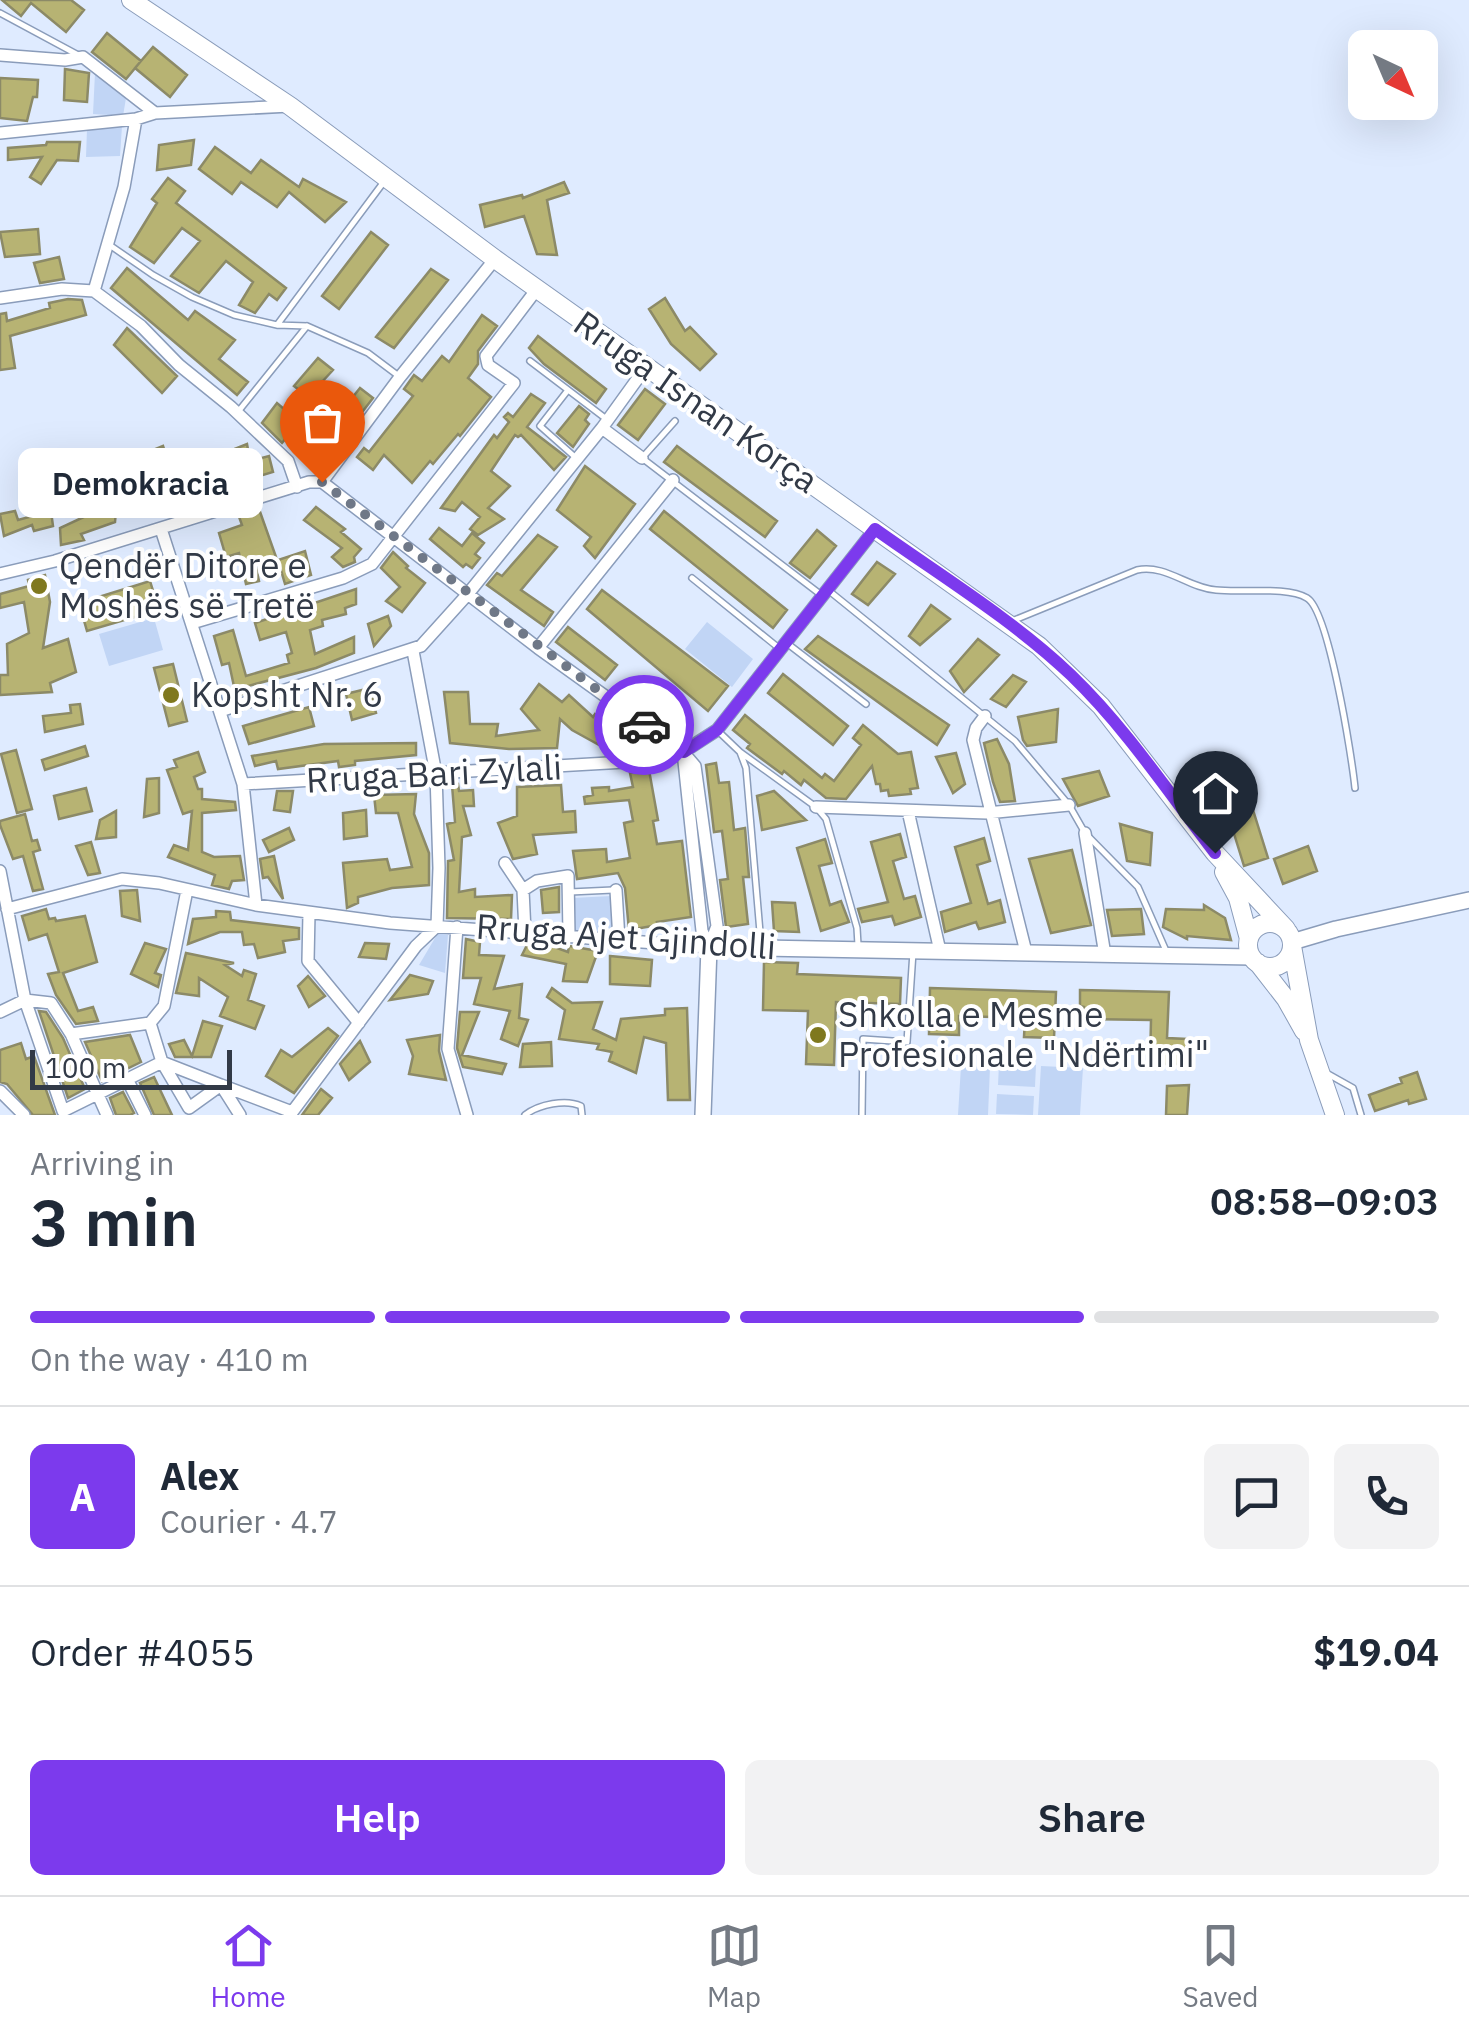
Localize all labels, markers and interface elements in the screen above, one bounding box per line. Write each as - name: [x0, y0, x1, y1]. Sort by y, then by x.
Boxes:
- north arrow: [1348, 30, 1438, 120]
- map controls: [1348, 30, 1438, 120]
- street label: Rruga Isnan Korça: [565, 300, 828, 503]
- pin: [280, 380, 365, 483]
- icon: bag: [295, 395, 350, 450]
- callout: Demokracia: [17, 447, 262, 517]
- text: Demokracia: [52, 462, 229, 504]
- place label: Qendër Ditore e Moshës së Tretë: [59, 542, 315, 628]
- marker: Qendër Ditore e Moshës së Tretë: [28, 575, 50, 597]
- place label: Kopsht Nr. 6: [191, 671, 383, 717]
- courier: [594, 675, 694, 775]
- marker: Kopsht Nr. 6: [160, 684, 182, 706]
- icon: car: [617, 698, 672, 753]
- street label: Rruga Bari Zylali: [305, 743, 563, 803]
- pin: [1173, 751, 1258, 854]
- icon: home: [1188, 766, 1243, 821]
- street label: Rruga Ajet Gjindolli: [475, 903, 778, 969]
- place label: Shkolla e Mesme Profesionale "Ndërtimi": [838, 991, 1209, 1077]
- marker: Shkolla e Mesme Profesionale "Ndërtimi": [807, 1024, 829, 1046]
- scale bar: [30, 1045, 232, 1090]
- text: 100 m: [45, 1049, 126, 1086]
- text: Arriving in: [30, 1142, 175, 1184]
- text: 08:58–09:03: [1210, 1176, 1439, 1225]
- text: 3 min: [30, 1179, 198, 1264]
- text: On the way · 410 m: [30, 1338, 309, 1380]
- button: chat: [1204, 1444, 1309, 1549]
- button: phone: [1334, 1444, 1439, 1549]
- text: Alex: [160, 1451, 240, 1500]
- text: A: [69, 1472, 96, 1521]
- text: Courier · 4.7: [160, 1500, 338, 1542]
- text: Order #4055: [30, 1627, 255, 1676]
- text: $19.04: [1313, 1627, 1439, 1676]
- button: Help: [30, 1760, 725, 1875]
- button: Share: [745, 1760, 1439, 1875]
- tab: Home: [210, 1918, 286, 2015]
- tab: Map: [707, 1918, 762, 2015]
- tab: Saved: [1182, 1918, 1259, 2015]

